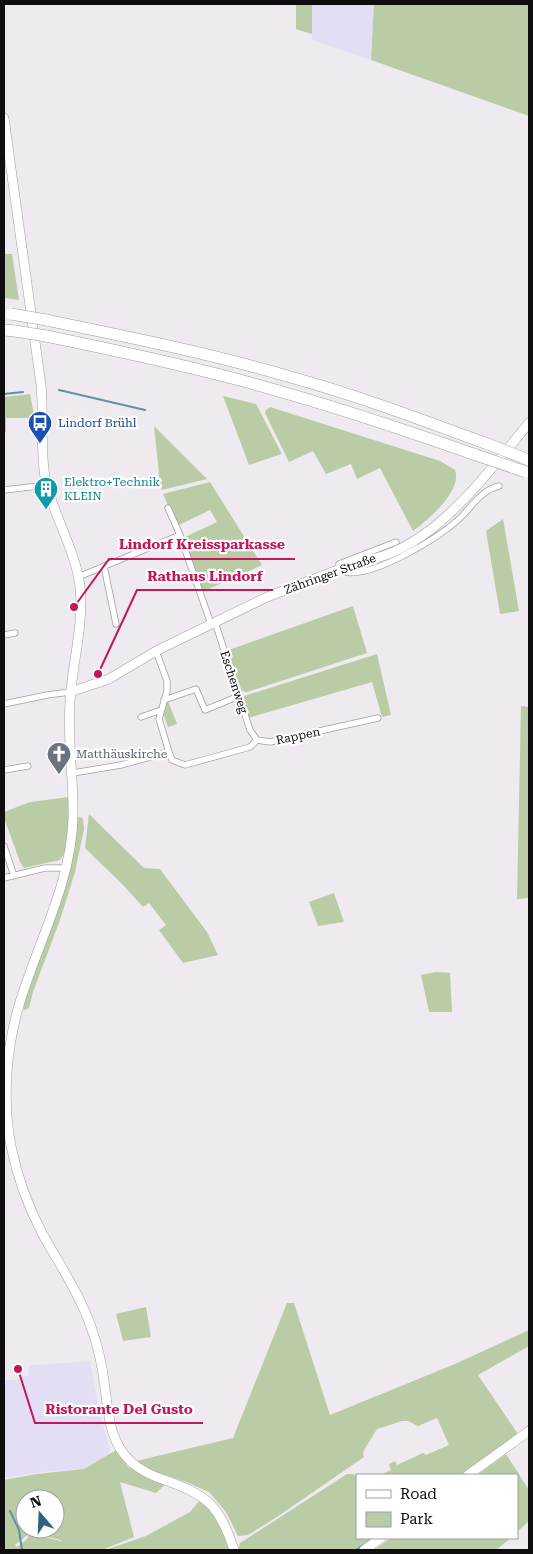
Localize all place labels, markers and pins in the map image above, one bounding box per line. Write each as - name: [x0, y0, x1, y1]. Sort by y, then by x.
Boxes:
- bus stop icon: Lindorf Brühl: [27, 410, 53, 444]
- place label: Lindorf Brühl: [58, 416, 137, 430]
- place label: Elektro+Technik KLEIN: [64, 475, 161, 503]
- building icon: Elektro+Technik KLEIN: [33, 476, 59, 510]
- callout: Lindorf Kreissparkasse: [109, 530, 295, 559]
- callout: Rathaus Lindorf: [137, 561, 273, 590]
- church icon: Matthäuskirche: [46, 741, 72, 775]
- place label: Matthäuskirche: [76, 747, 168, 761]
- callout: Ristorante Del Gusto: [35, 1394, 203, 1423]

